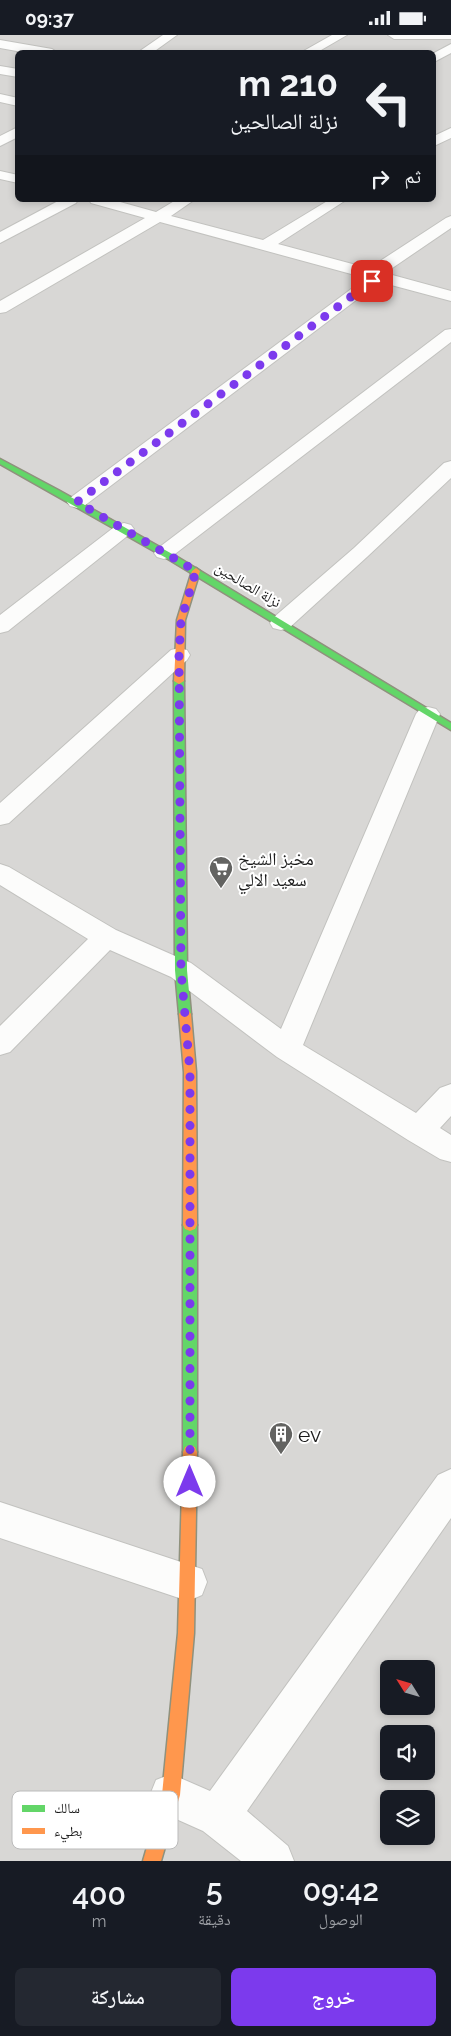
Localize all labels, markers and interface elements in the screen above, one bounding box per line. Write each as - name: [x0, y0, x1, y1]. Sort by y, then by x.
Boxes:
- text: 09:37: [25, 7, 74, 29]
- text: 210 m: [238, 63, 338, 104]
- icon: left: [356, 70, 421, 135]
- text: نزلة الصالحين: [230, 108, 338, 134]
- icon: right: [366, 165, 394, 193]
- text: ثم: [404, 165, 421, 187]
- pin: [351, 260, 393, 302]
- icon: arrive: [358, 267, 386, 295]
- street label: نزلة الصالحين: [211, 558, 284, 613]
- place label: مخبز الشيخ سعيد الالي: [238, 848, 314, 894]
- supermarket icon: مخبز الشيخ سعيد الالي: [208, 855, 234, 889]
- building icon: ev: [268, 1421, 294, 1455]
- place label: ev: [298, 1422, 321, 1447]
- position arrow: [163, 1455, 215, 1507]
- north arrow: [380, 1660, 435, 1715]
- map controls: [380, 1660, 435, 1845]
- button: sound: [380, 1725, 435, 1780]
- button: layers: [380, 1790, 435, 1845]
- legend: [12, 1791, 178, 1849]
- text: سالك: [54, 1800, 80, 1816]
- text: بطيء: [54, 1823, 83, 1843]
- text: 5: [206, 1873, 223, 1908]
- text: 09:42: [303, 1873, 379, 1908]
- text: 400: [72, 1877, 126, 1912]
- text: دقيقة: [198, 1910, 231, 1929]
- text: الوصول: [319, 1910, 363, 1929]
- text: m: [92, 1912, 106, 1931]
- button: مشاركة: [15, 1968, 221, 2026]
- button: خروج: [231, 1968, 436, 2026]

